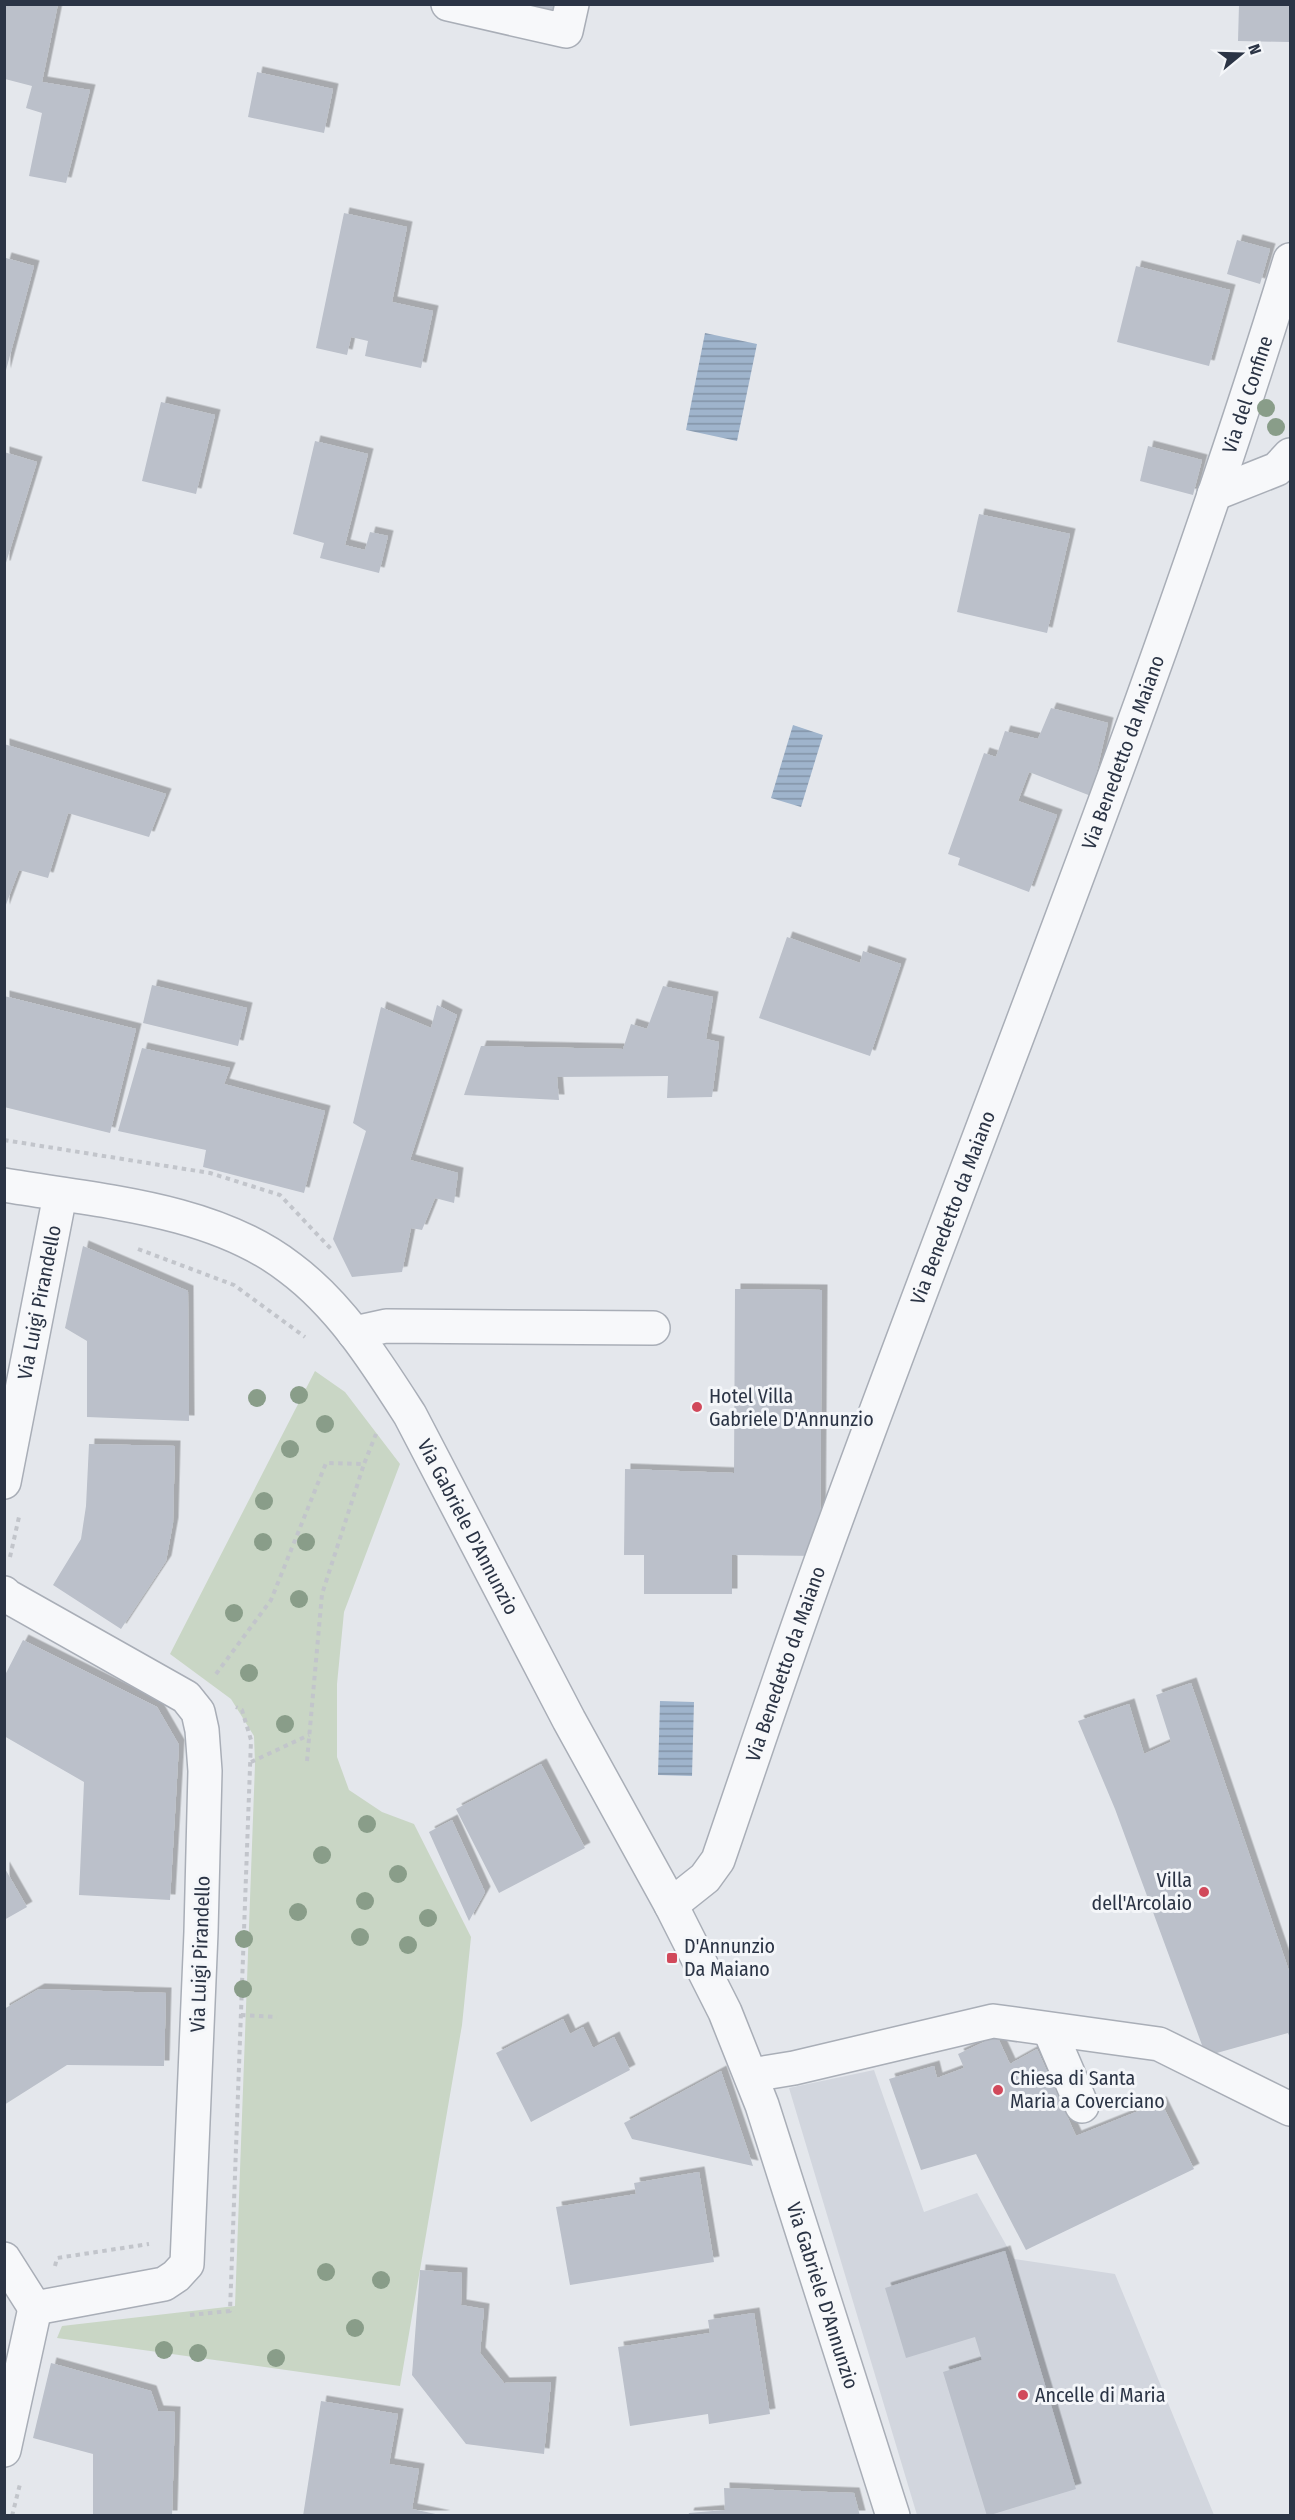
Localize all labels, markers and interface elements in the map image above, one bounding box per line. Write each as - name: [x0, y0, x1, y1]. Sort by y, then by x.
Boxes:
- north arrow: [1211, 24, 1271, 84]
- text: N: [1244, 42, 1265, 57]
- street label: Via del Confine: [1217, 333, 1278, 456]
- street label: Via Benedetto da Maiano: [1077, 652, 1169, 853]
- street label: Via Benedetto da Maiano: [905, 1107, 1000, 1308]
- street label: Via Luigi Pirandello: [12, 1223, 66, 1382]
- place label: Hotel Villa Gabriele D'Annunzio: [709, 1384, 874, 1431]
- marker: Hotel Villa Gabriele D'Annunzio: [690, 1400, 704, 1414]
- street label: Via Gabriele D'Annunzio: [413, 1435, 524, 1619]
- street label: Via Benedetto da Maiano: [740, 1563, 830, 1765]
- place label: Villa dell'Arcolaio: [1092, 1868, 1192, 1915]
- street label: Via Luigi Pirandello: [185, 1875, 215, 2033]
- marker: Villa dell'Arcolaio: [1197, 1885, 1211, 1899]
- place label: D'Annunzio Da Maiano: [684, 1934, 775, 1981]
- marker: D'Annunzio Da Maiano: [665, 1951, 679, 1965]
- place label: Chiesa di Santa Maria a Coverciano: [1010, 2066, 1165, 2113]
- marker: Chiesa di Santa Maria a Coverciano: [991, 2083, 1005, 2097]
- street label: Via Gabriele D'Annunzio: [782, 2199, 864, 2392]
- place label: Ancelle di Maria: [1035, 2383, 1165, 2407]
- marker: Ancelle di Maria: [1016, 2388, 1030, 2402]

